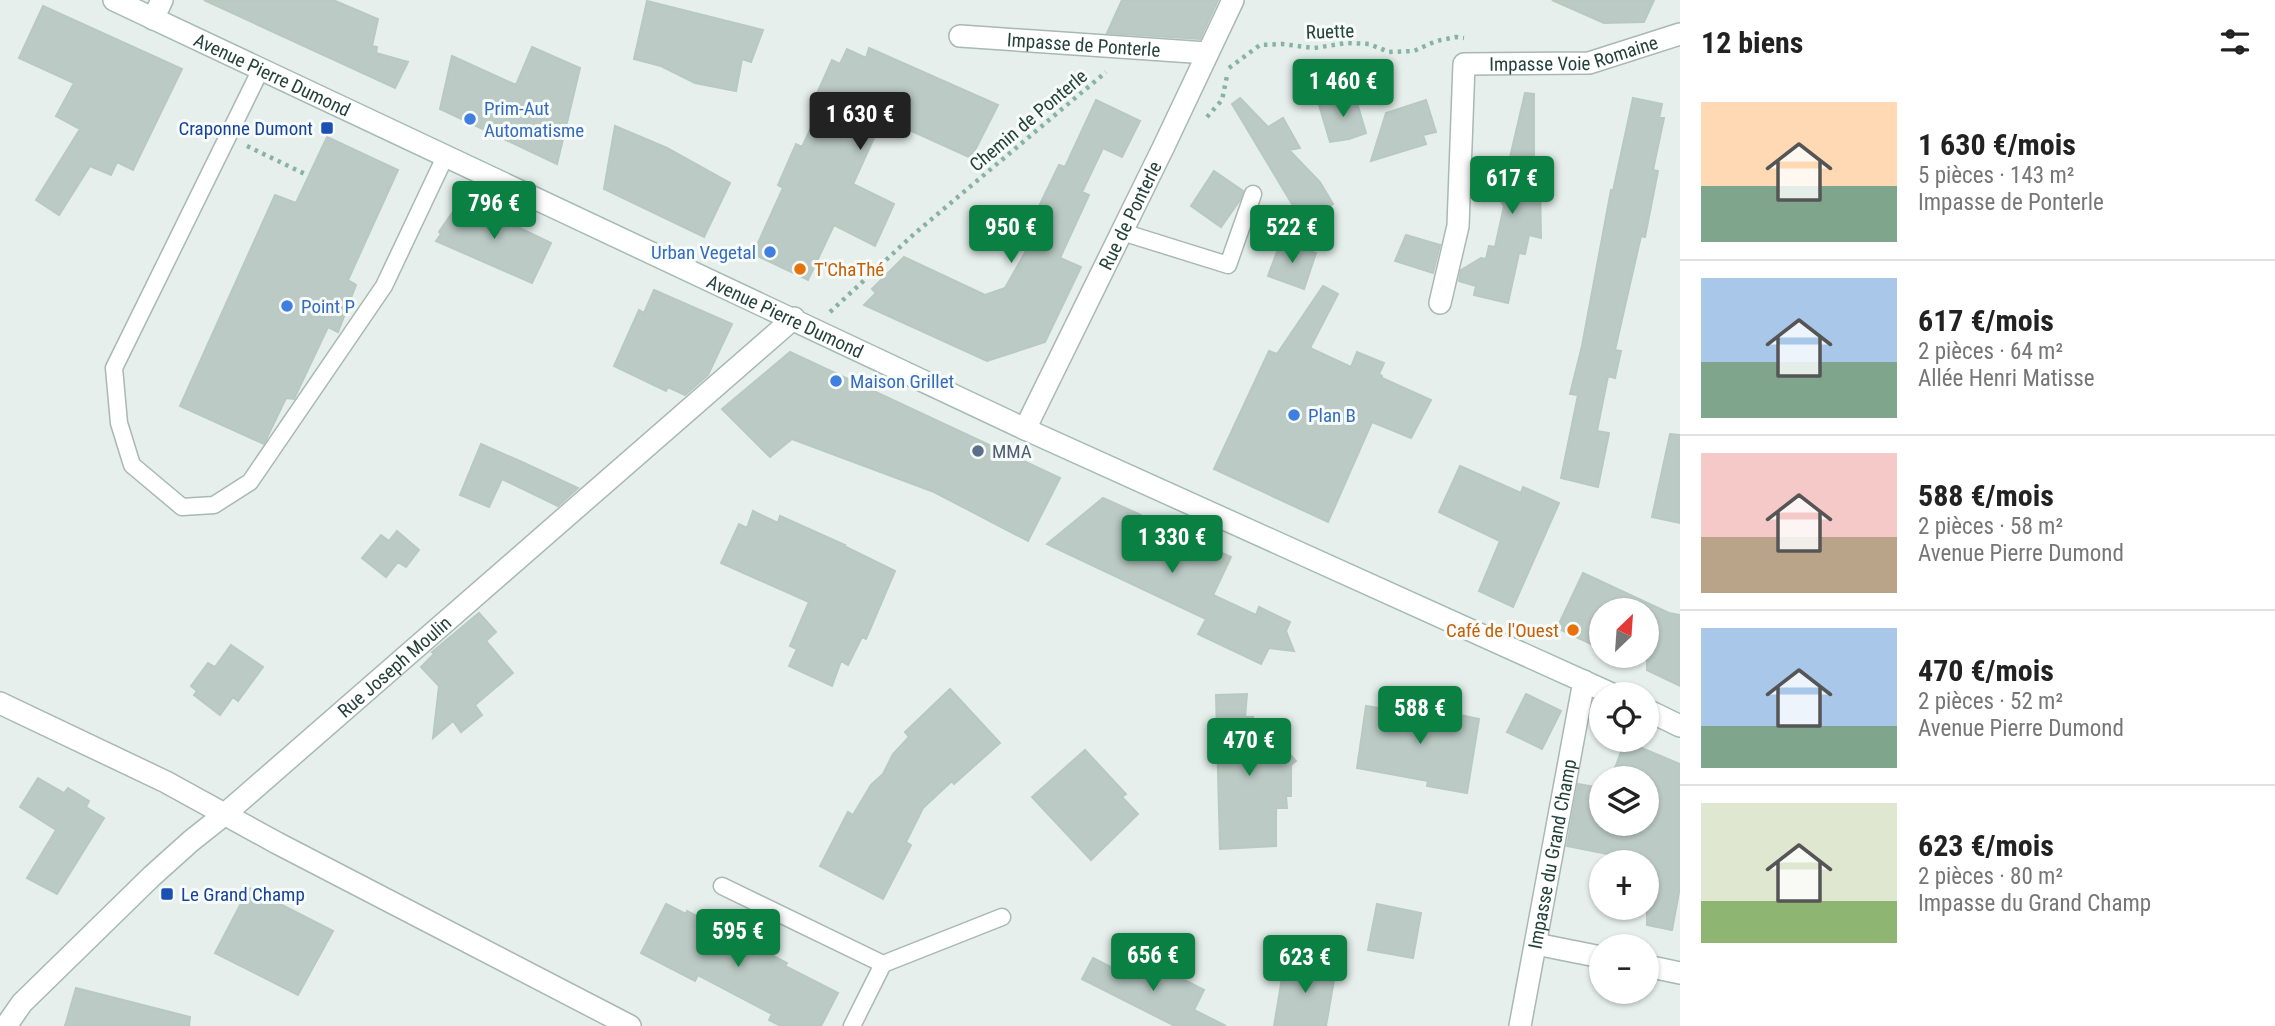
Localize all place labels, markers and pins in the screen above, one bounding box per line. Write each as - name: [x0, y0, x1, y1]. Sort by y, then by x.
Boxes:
- pin: 1 460 €: [1278, 60, 1408, 119]
- pin: 1 630 €: [795, 92, 925, 152]
- place label: Prim-Aut Automatisme: [484, 97, 584, 142]
- marker: Prim-Aut Automatisme: [462, 111, 478, 127]
- place label: Craponne Dumont: [178, 117, 313, 140]
- marker: Craponne Dumont: [319, 120, 335, 136]
- pin: 617 €: [1463, 156, 1561, 216]
- pin: 796 €: [445, 182, 543, 241]
- pin: 950 €: [962, 205, 1060, 265]
- pin: 522 €: [1243, 205, 1341, 265]
- place label: Urban Vegetal: [651, 241, 756, 264]
- marker: Urban Vegetal: [762, 244, 778, 260]
- place label: T'ChaThé: [814, 258, 884, 281]
- marker: T'ChaThé: [792, 261, 808, 277]
- place label: Point P: [301, 295, 355, 318]
- marker: Point P: [279, 298, 295, 314]
- place label: Maison Grillet: [850, 370, 954, 393]
- marker: Maison Grillet: [828, 373, 844, 389]
- place label: Plan B: [1308, 404, 1356, 427]
- marker: Plan B: [1286, 407, 1302, 423]
- place label: MMA: [992, 440, 1032, 463]
- marker: MMA: [970, 443, 986, 459]
- pin: 1 330 €: [1107, 516, 1237, 575]
- place label: Café de l'Ouest: [1446, 619, 1559, 642]
- marker: Café de l'Ouest: [1565, 622, 1581, 638]
- pin: 588 €: [1371, 686, 1469, 746]
- pin: 470 €: [1200, 718, 1298, 778]
- place label: Le Grand Champ: [181, 883, 305, 906]
- marker: Le Grand Champ: [159, 886, 175, 902]
- pin: 595 €: [689, 909, 787, 969]
- pin: 656 €: [1104, 934, 1202, 993]
- pin: 623 €: [1256, 936, 1354, 995]

